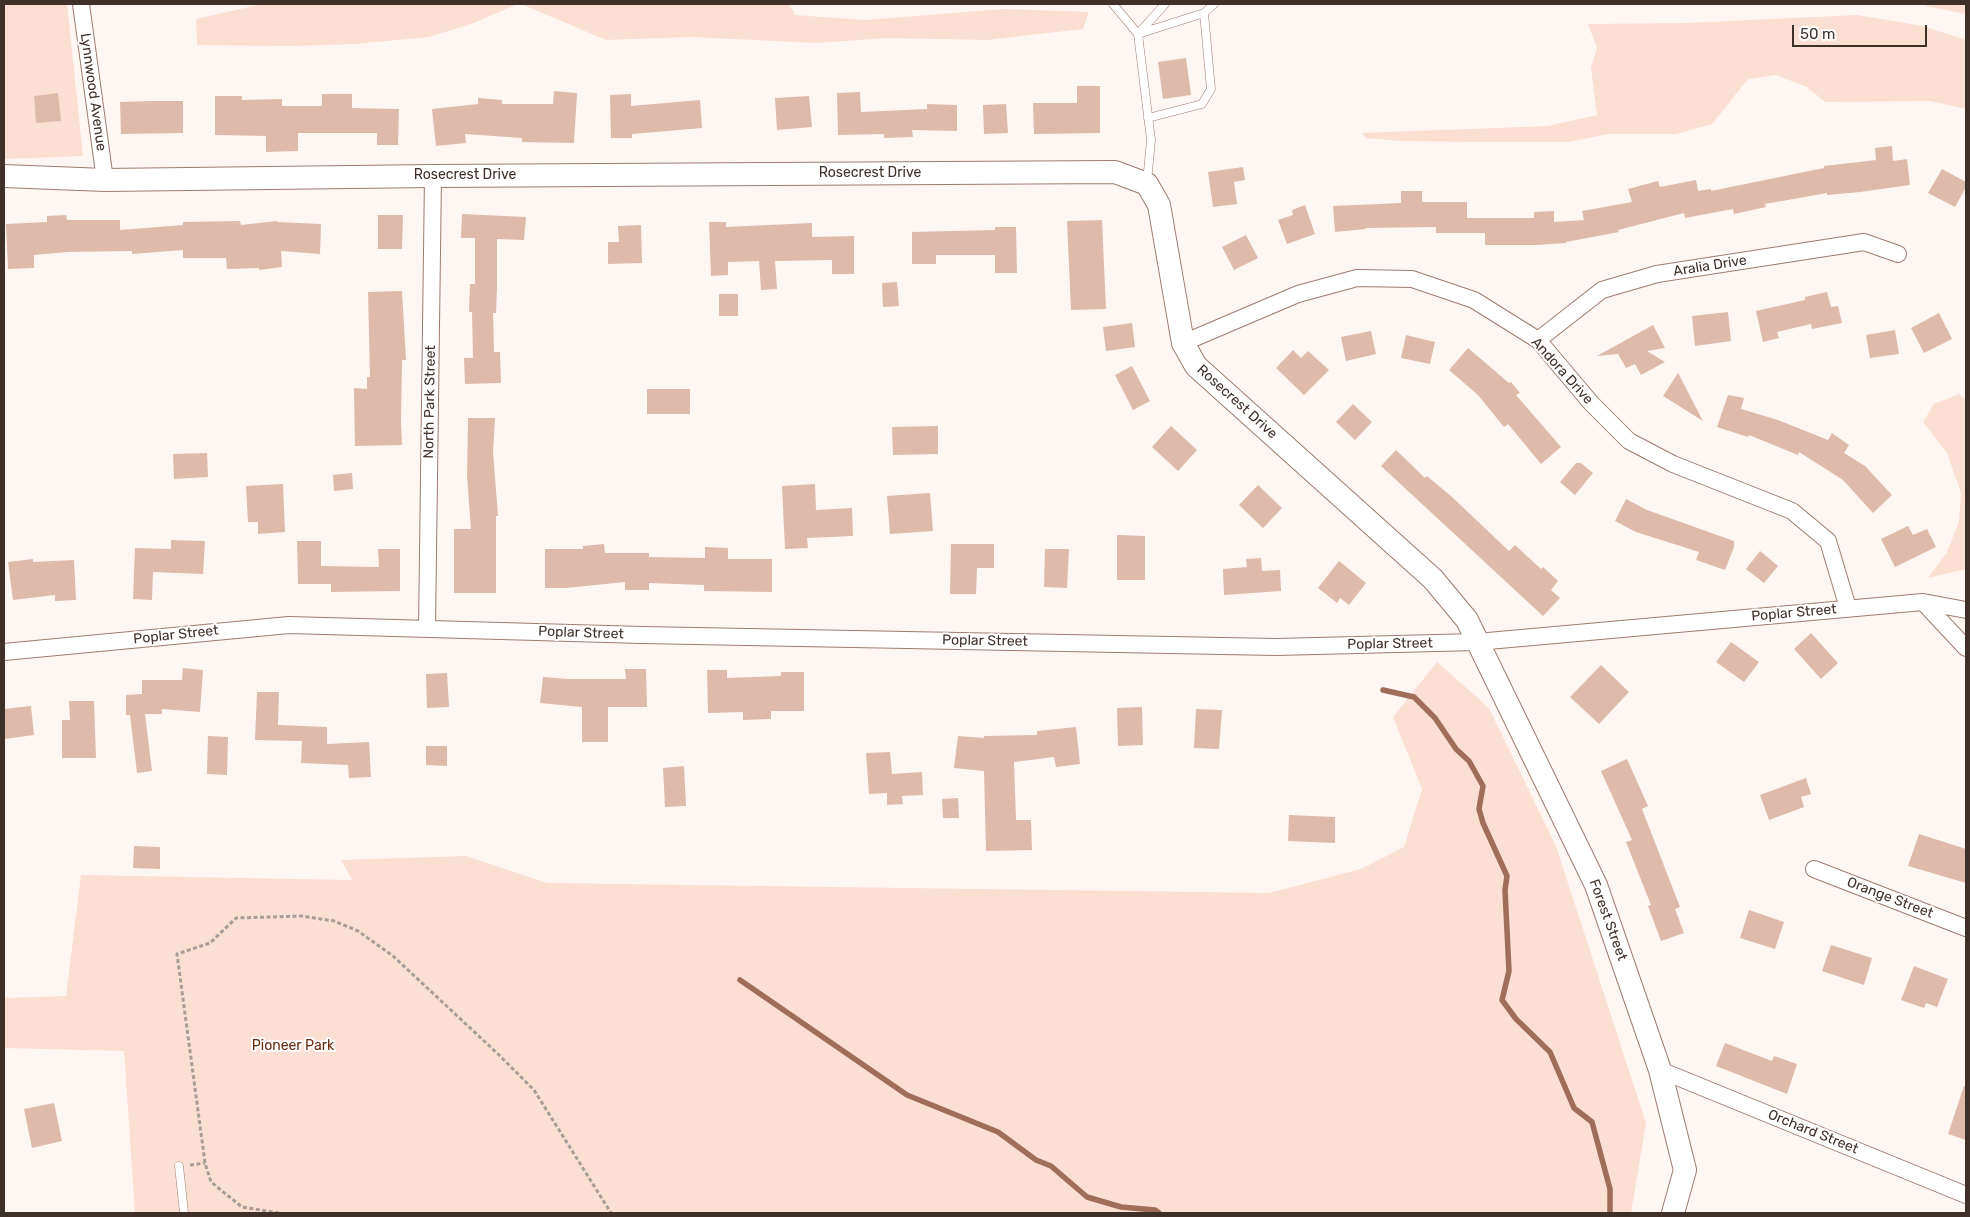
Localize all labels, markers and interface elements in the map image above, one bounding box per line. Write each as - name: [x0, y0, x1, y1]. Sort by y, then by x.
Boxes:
- scale bar: [1795, 15, 1930, 47]
- text: 50 m: [1800, 25, 1835, 43]
- street label: Lynnwood Avenue: [76, 32, 110, 152]
- street label: Rosecrest Drive: [819, 165, 921, 181]
- street label: Rosecrest Drive: [414, 167, 516, 183]
- street label: Aralia Drive: [1672, 252, 1748, 280]
- street label: Andora Drive: [1528, 334, 1596, 408]
- street label: North Park Street: [421, 345, 439, 459]
- street label: Rosecrest Drive: [1193, 361, 1281, 443]
- street label: Poplar Street: [1751, 601, 1837, 625]
- street label: Poplar Street: [133, 622, 219, 648]
- street label: Poplar Street: [538, 623, 624, 643]
- street label: Poplar Street: [942, 632, 1028, 650]
- street label: Poplar Street: [1347, 635, 1433, 653]
- street label: Orange Street: [1845, 874, 1935, 922]
- street label: Forest Street: [1585, 877, 1631, 963]
- park label: Pioneer Park: [252, 1038, 334, 1054]
- street label: Orchard Street: [1765, 1106, 1861, 1158]

